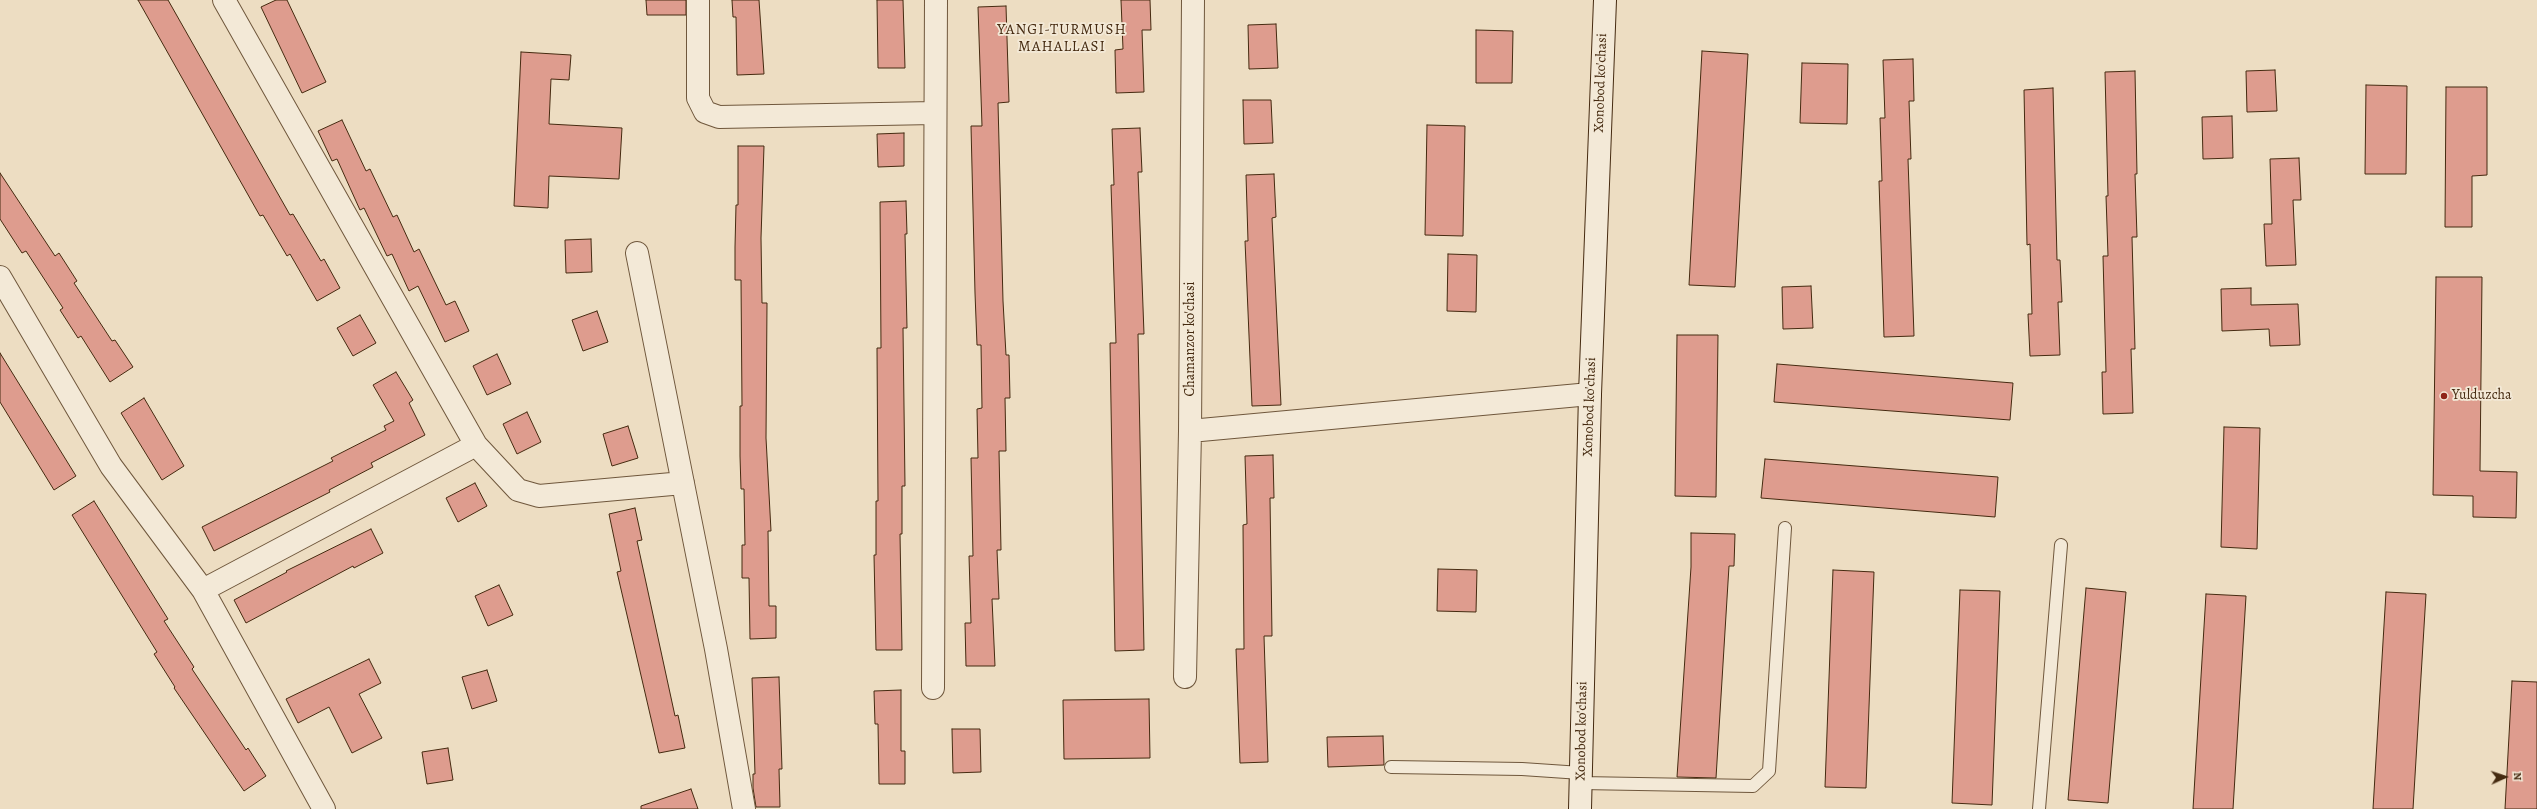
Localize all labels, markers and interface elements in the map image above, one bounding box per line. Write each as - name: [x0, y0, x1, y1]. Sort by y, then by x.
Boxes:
- district label: YANGI-TURMUSH MAHALLASI: [997, 21, 1127, 56]
- street label: Xonobod ko'chasi: [1591, 33, 1611, 133]
- street label: Chamanzor ko'chasi: [1183, 282, 1199, 396]
- street label: Xonobod ko'chasi: [1580, 357, 1600, 457]
- place label: Yulduzcha: [2452, 388, 2512, 404]
- marker: Yulduzcha: [2439, 391, 2449, 401]
- street label: Xonobod ko'chasi: [1573, 681, 1591, 781]
- north arrow: [2485, 757, 2525, 797]
- text: N: [2510, 772, 2525, 781]

